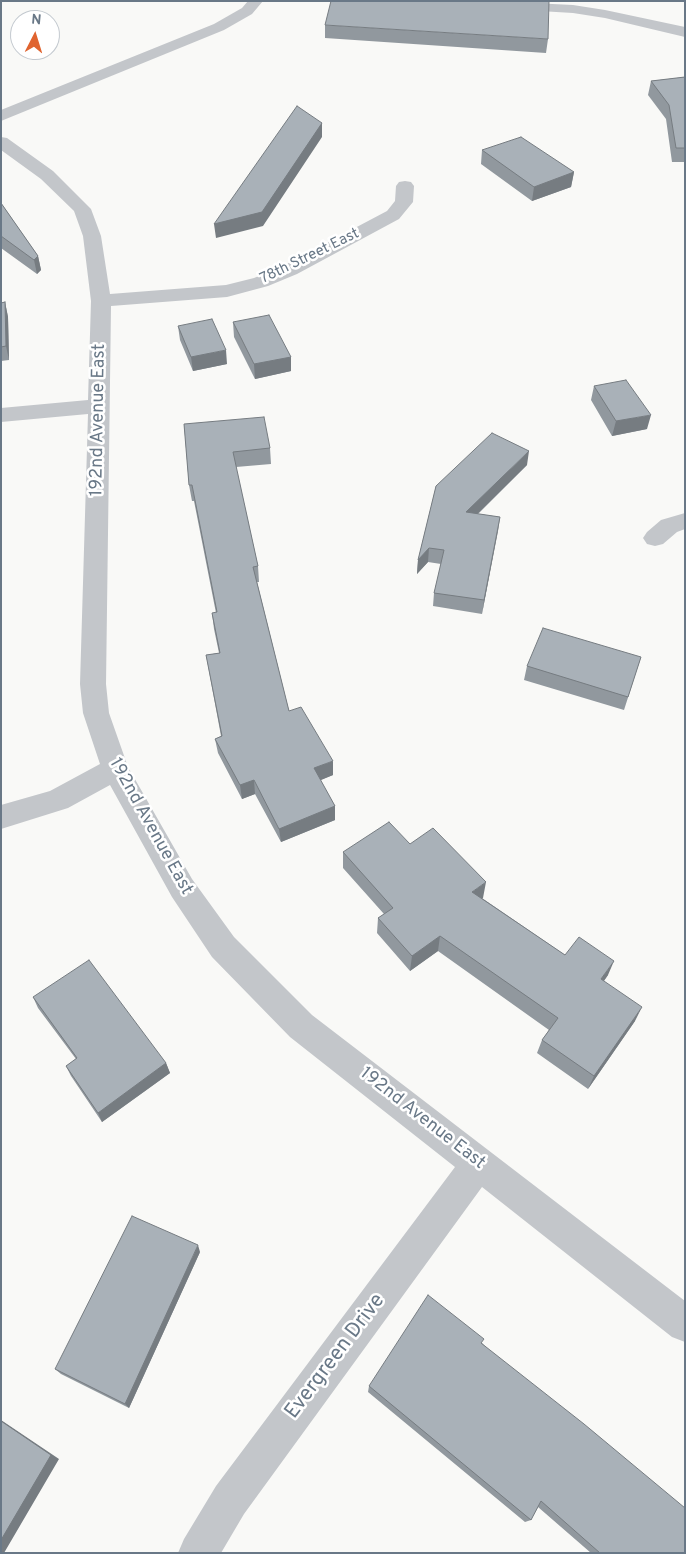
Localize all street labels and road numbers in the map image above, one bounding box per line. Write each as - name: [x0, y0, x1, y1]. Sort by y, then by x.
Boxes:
- street label: 78th Street East: [258, 225, 362, 289]
- street label: 192nd Avenue East: [87, 343, 111, 497]
- street label: 192nd Avenue East: [104, 755, 196, 899]
- street label: 192nd Avenue East: [355, 1063, 489, 1175]
- street label: Evergreen Drive: [281, 1289, 391, 1425]

